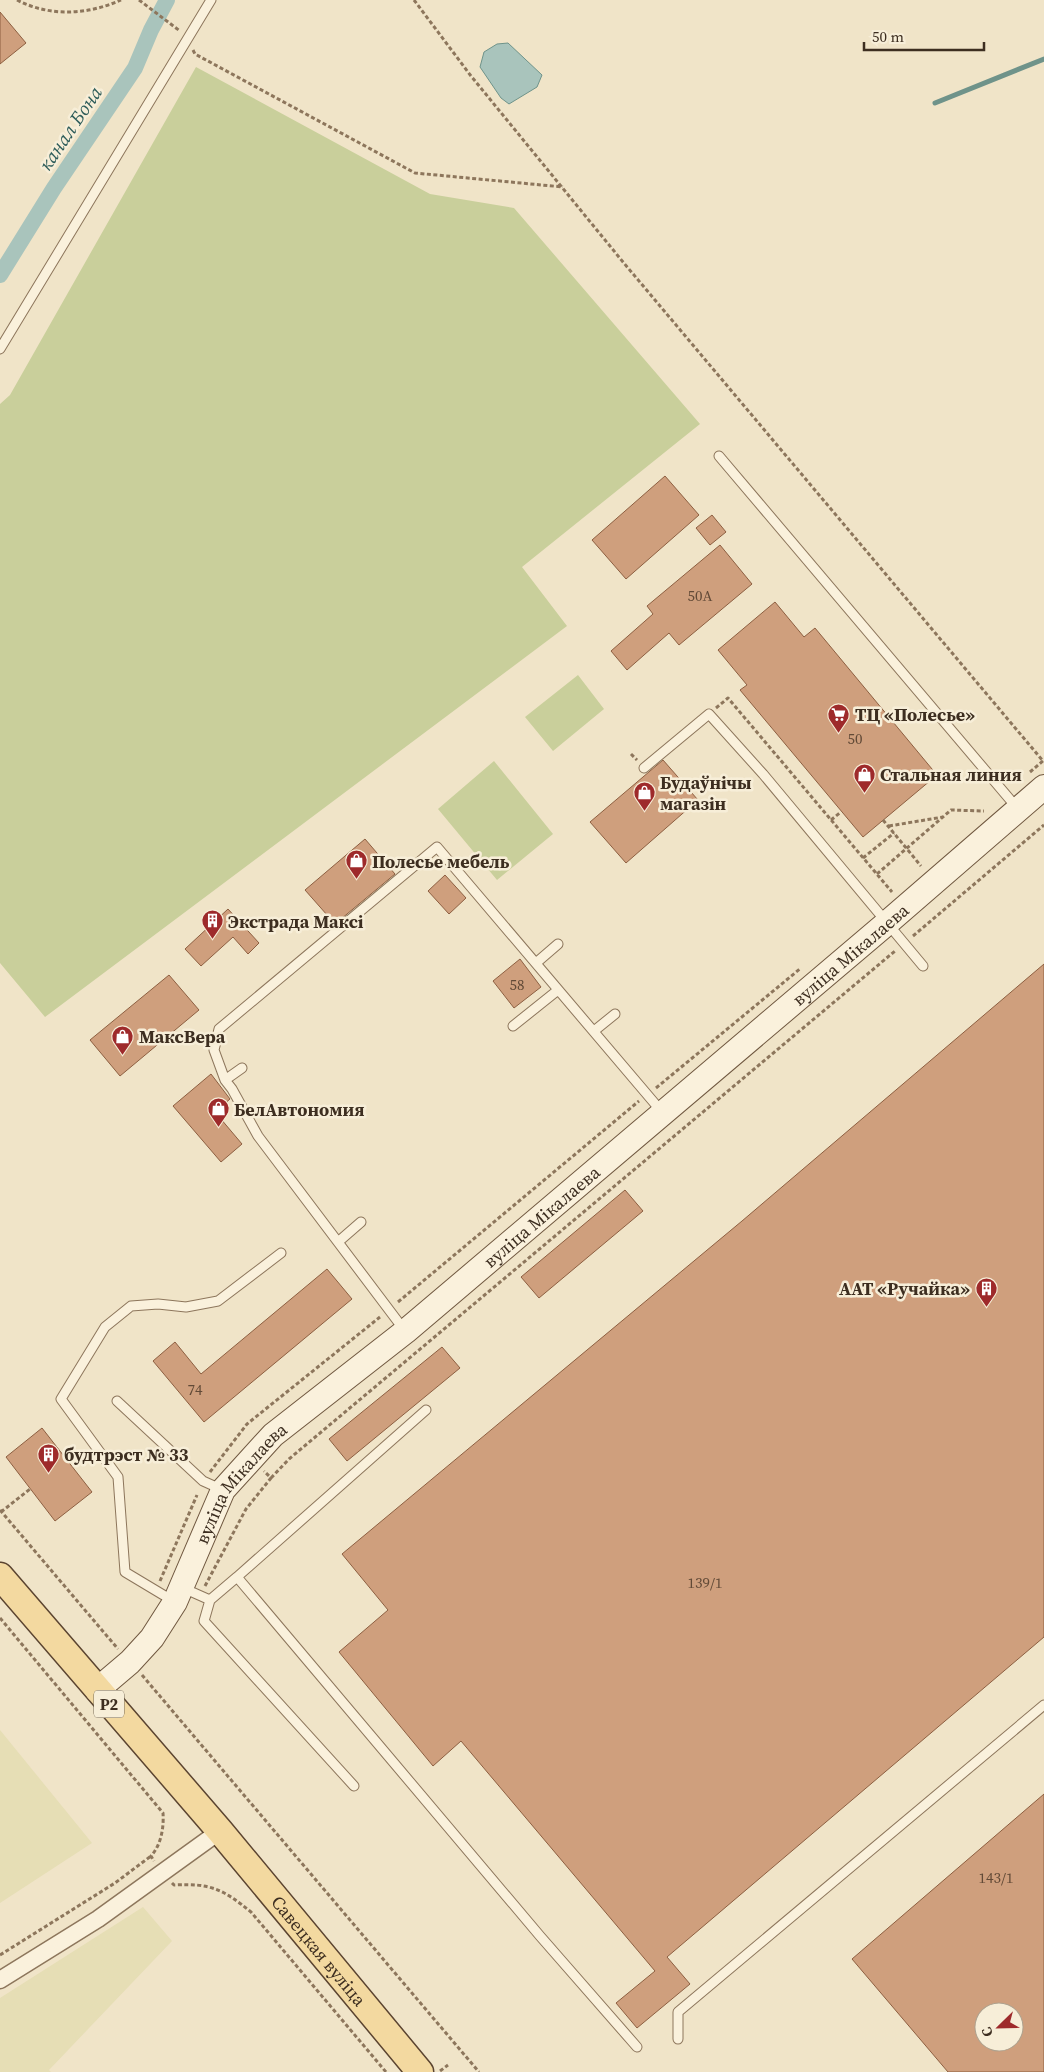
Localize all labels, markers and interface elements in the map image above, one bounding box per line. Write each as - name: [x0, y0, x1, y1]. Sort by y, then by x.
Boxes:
- scale bar: [864, 20, 984, 52]
- text: 50 m: [872, 26, 904, 47]
- water label: канал Бона: [32, 81, 108, 175]
- house number: 50А: [688, 585, 713, 606]
- supermarket icon: ТЦ «Полесье»: [827, 702, 851, 733]
- place label: ТЦ «Полесье»: [855, 702, 975, 727]
- house number: 50: [847, 728, 863, 749]
- shop icon: Стальная линия: [852, 762, 876, 793]
- place label: Стальная линия: [880, 762, 1022, 787]
- place label: Будаўнічы магазін: [660, 770, 752, 816]
- shop icon: Будаўнічы магазін: [632, 780, 656, 811]
- shop icon: Полесье мебель: [344, 849, 368, 880]
- place label: Полесье мебель: [372, 849, 510, 874]
- street label: вуліца Мікалаева: [787, 897, 914, 1011]
- building icon: Экстрада Максі: [200, 909, 224, 940]
- place label: Экстрада Максі: [228, 909, 364, 934]
- house number: 58: [509, 974, 525, 995]
- shop icon: МаксBepa: [111, 1024, 135, 1055]
- place label: МаксBepa: [139, 1024, 226, 1049]
- shop icon: БелАвтономия: [206, 1097, 230, 1128]
- place label: БелАвтономия: [234, 1097, 365, 1122]
- street label: вуліца Мікалаева: [478, 1159, 606, 1273]
- place label: ААТ «Ручайка»: [839, 1276, 970, 1301]
- building icon: ААТ «Ручайка»: [974, 1276, 998, 1307]
- house number: 74: [187, 1379, 203, 1400]
- street label: вуліца Мікалаева: [189, 1416, 292, 1548]
- building icon: будтрэст № 33: [36, 1442, 60, 1473]
- place label: будтрэст № 33: [64, 1442, 189, 1467]
- house number: 139/1: [688, 1572, 722, 1593]
- road number: Р2: [94, 1690, 124, 1718]
- house number: 143/1: [979, 1867, 1013, 1888]
- street label: Савецкая вуліца: [266, 1890, 373, 2012]
- north arrow: [974, 2002, 1024, 2052]
- text: С: [976, 2024, 998, 2040]

